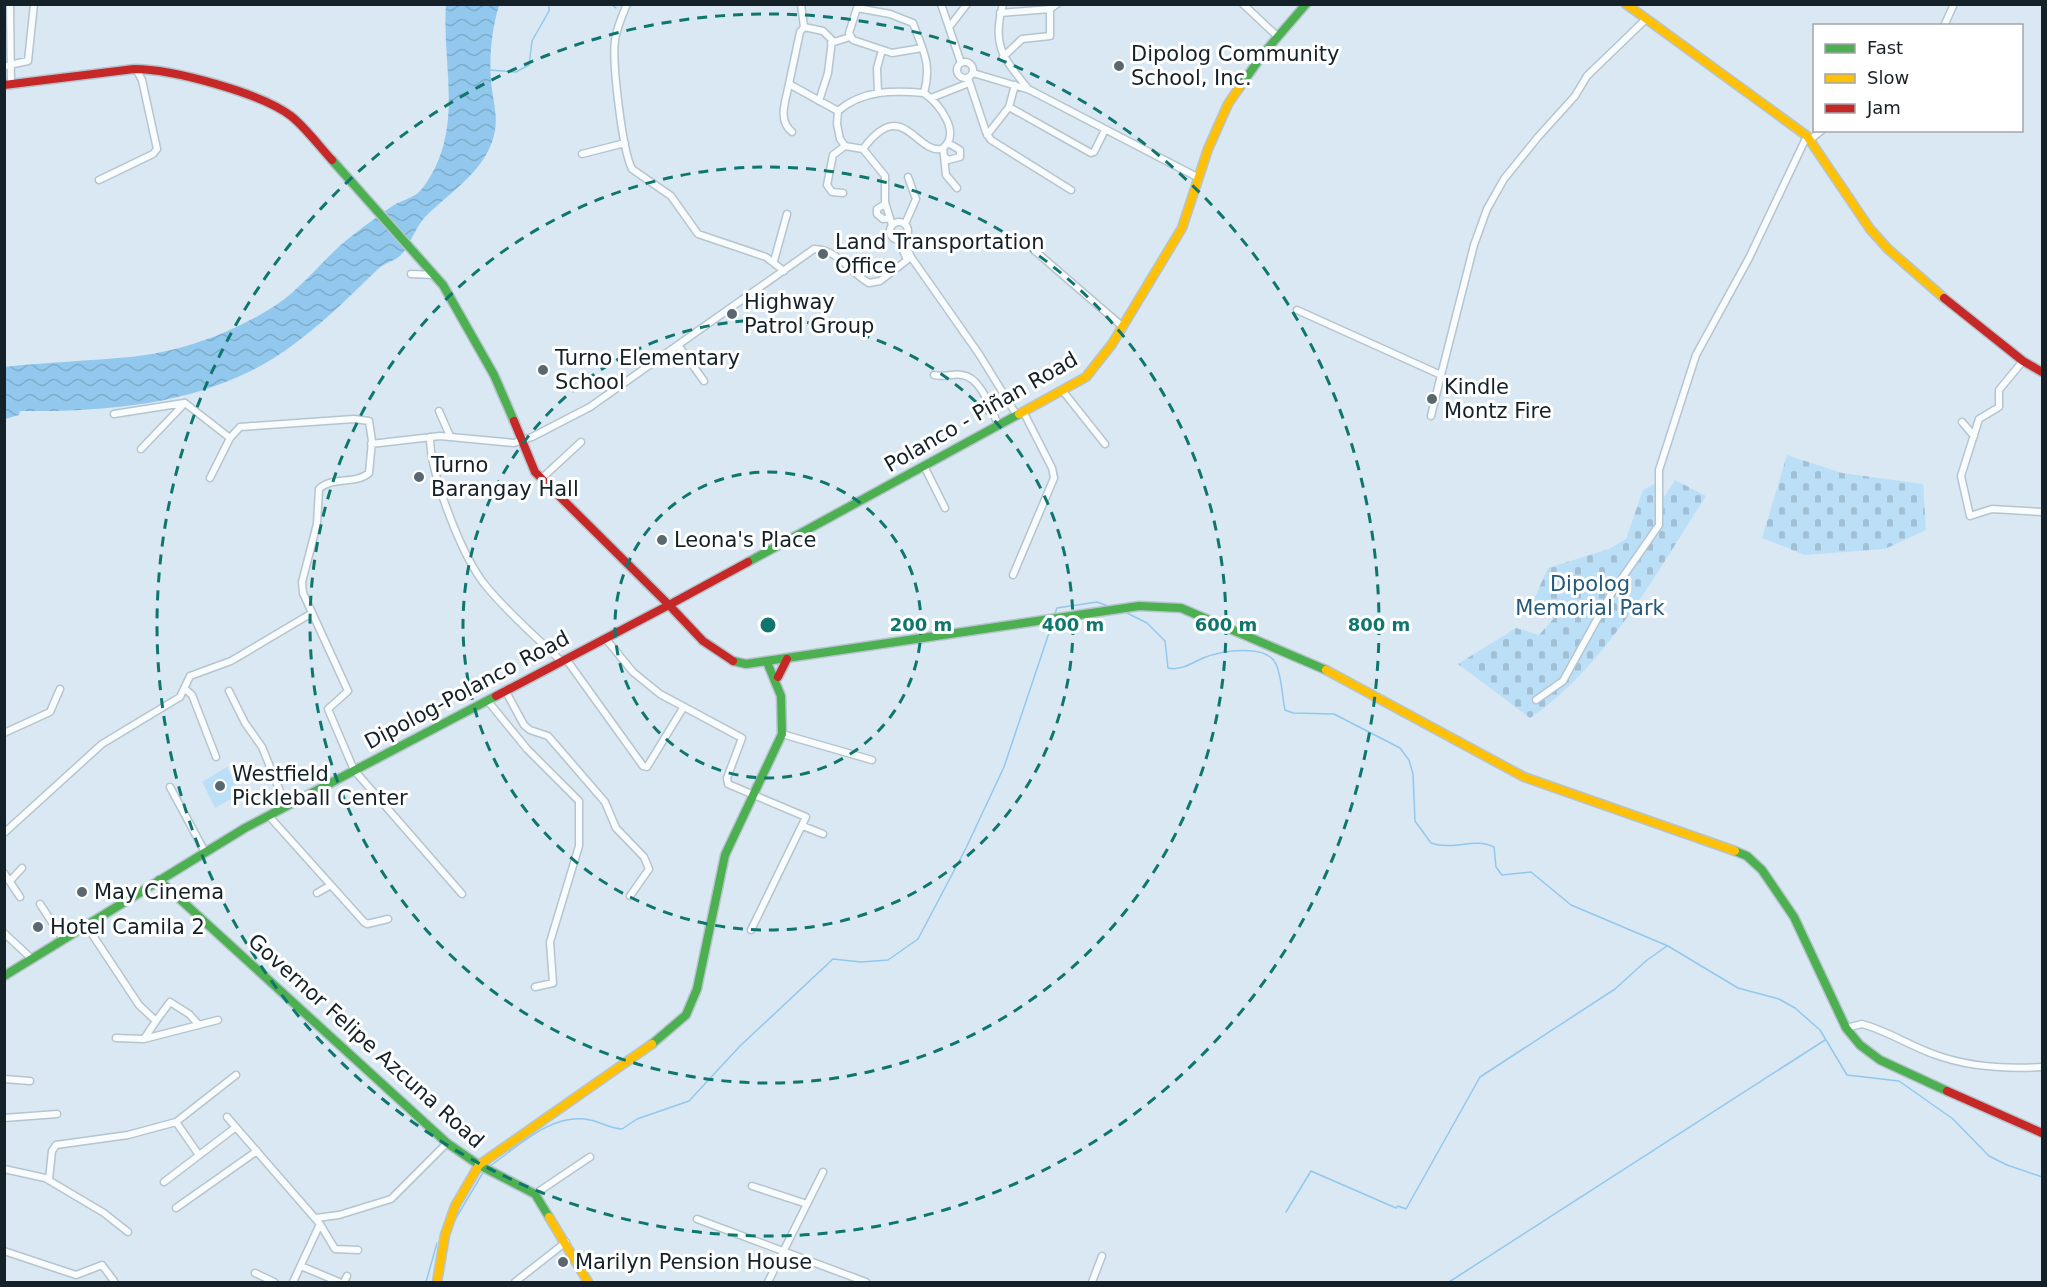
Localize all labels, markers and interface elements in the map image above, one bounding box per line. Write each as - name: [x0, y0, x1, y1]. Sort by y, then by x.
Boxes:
- legend: [1813, 24, 2023, 132]
- text: Fast: [1867, 37, 1903, 58]
- place label: Dipolog Community School, Inc.: [1131, 42, 1339, 90]
- marker: Dipolog Community School, Inc.: [1112, 59, 1126, 73]
- text: Slow: [1867, 67, 1909, 88]
- text: Jam: [1866, 97, 1901, 118]
- place label: Land Transportation Office: [835, 230, 1045, 278]
- marker: Land Transportation Office: [816, 247, 830, 261]
- place label: Highway Patrol Group: [744, 290, 874, 338]
- marker: Highway Patrol Group: [725, 307, 739, 321]
- place label: Turno Elementary School: [554, 346, 740, 394]
- street label: Polanco - Piñan Road: [880, 347, 1082, 477]
- marker: Turno Elementary School: [536, 363, 550, 377]
- place label: Kindle Montz Fire: [1444, 375, 1552, 423]
- marker: Kindle Montz Fire: [1425, 392, 1439, 406]
- place label: Turno Barangay Hall: [430, 453, 579, 501]
- marker: Turno Barangay Hall: [412, 470, 426, 484]
- place label: Leona's Place: [674, 528, 817, 552]
- marker: Leona's Place: [655, 533, 669, 547]
- park label: Dipolog Memorial Park: [1515, 572, 1666, 620]
- text: 200 m: [890, 614, 952, 635]
- text: 400 m: [1042, 614, 1104, 635]
- text: 600 m: [1195, 614, 1257, 635]
- text: 800 m: [1348, 614, 1410, 635]
- centre of rings: [758, 615, 778, 635]
- street label: Dipolog-Polanco Road: [361, 626, 573, 754]
- place label: Westfield Pickleball Center: [232, 762, 408, 810]
- marker: Westfield Pickleball Center: [213, 779, 227, 793]
- place label: May Cinema: [94, 880, 224, 904]
- marker: May Cinema: [75, 885, 89, 899]
- place label: Hotel Camila 2: [50, 915, 205, 939]
- marker: Hotel Camila 2: [31, 920, 45, 934]
- street label: Governor Felipe Azcuna Road: [243, 929, 489, 1153]
- place label: Marilyn Pension House: [575, 1250, 812, 1274]
- marker: Marilyn Pension House: [556, 1255, 570, 1269]

